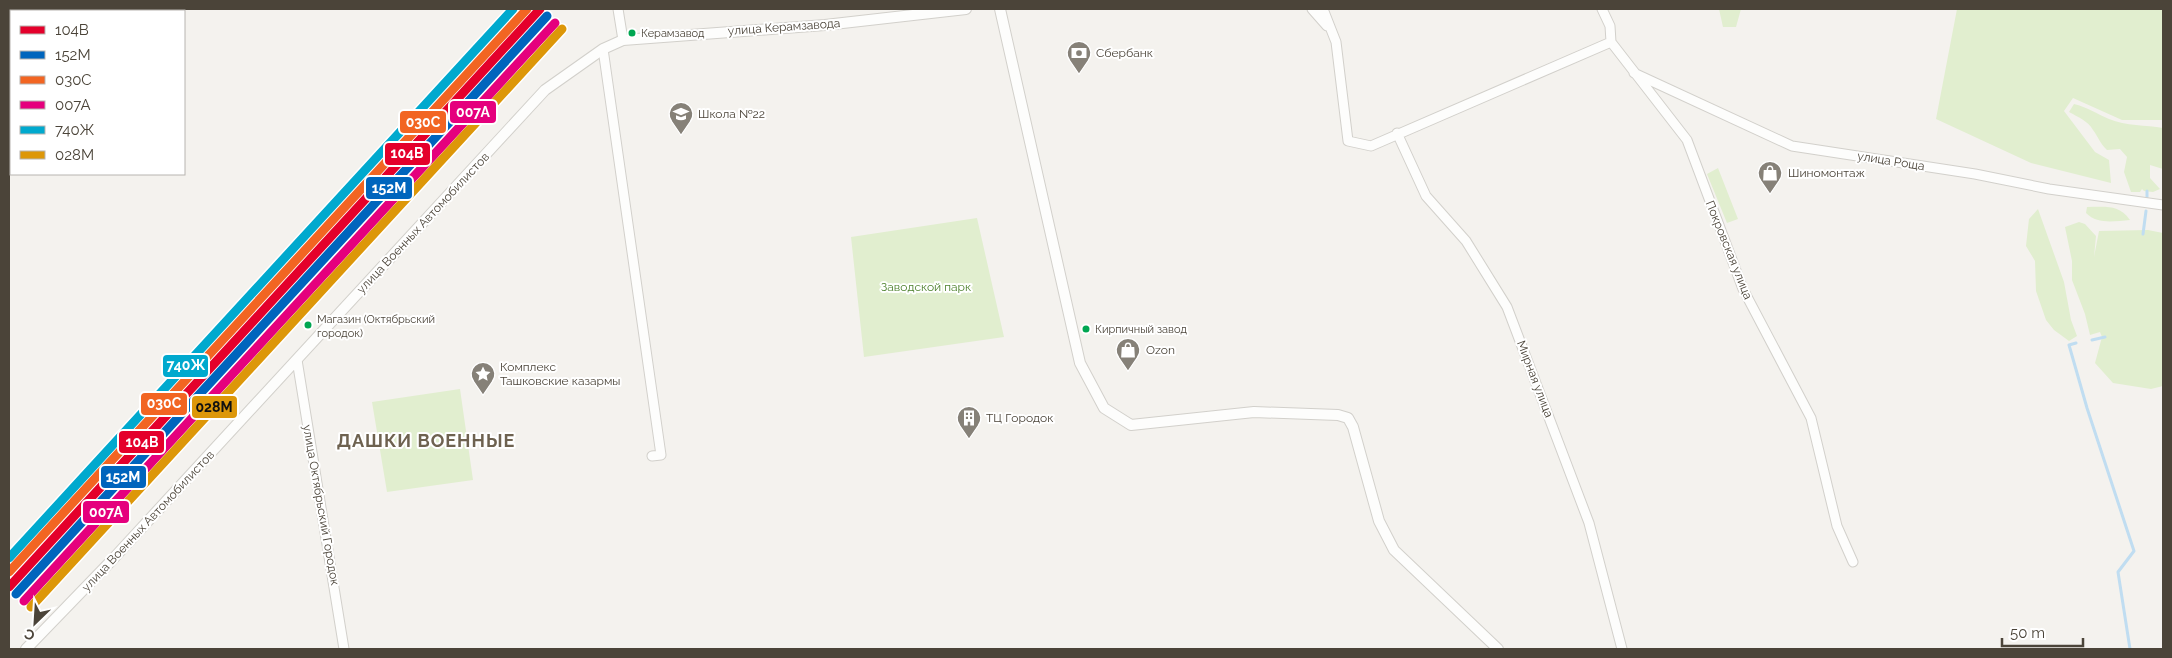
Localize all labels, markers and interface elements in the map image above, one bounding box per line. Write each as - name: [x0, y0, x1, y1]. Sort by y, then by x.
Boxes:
- legend: [10, 10, 185, 175]
- street label: улица Керамзавода: [727, 16, 841, 38]
- text: 104В: [55, 21, 89, 39]
- place label: Керамзавод: [641, 27, 705, 40]
- marker: Керамзавод: [627, 28, 637, 38]
- bank icon: Сбербанк: [1066, 40, 1092, 74]
- text: 152М: [55, 46, 91, 64]
- place label: Сбербанк: [1096, 46, 1153, 60]
- text: 030C: [55, 71, 92, 89]
- text: 007А: [55, 96, 91, 114]
- line badge: 007А: [449, 100, 497, 124]
- school or university icon: Школа №22: [668, 101, 694, 135]
- text: 007А: [456, 104, 491, 120]
- place label: Школа №22: [698, 107, 765, 121]
- line badge: 030C: [399, 110, 447, 134]
- text: 030C: [406, 114, 441, 130]
- text: 740Ж: [55, 121, 95, 139]
- line badge: 104В: [384, 142, 431, 166]
- text: 104В: [390, 145, 424, 161]
- text: 028М: [55, 146, 94, 164]
- street label: улица Роща: [1856, 149, 1926, 173]
- street label: улица Военных Автомобилистов: [354, 150, 492, 296]
- shop icon: Шиномонтаж: [1757, 160, 1783, 194]
- place label: Шиномонтаж: [1788, 166, 1865, 180]
- line badge: 152М: [365, 176, 413, 200]
- text: 152М: [372, 180, 406, 196]
- street label: Покровская улица: [1703, 199, 1755, 301]
- park label: Заводской парк: [881, 280, 971, 294]
- place label: Магазин (Октябрьский городок): [317, 313, 435, 340]
- marker: Магазин (Октябрьский городок): [303, 320, 313, 330]
- place label: Кирпичный завод: [1095, 323, 1187, 336]
- marker: Кирпичный завод: [1081, 324, 1091, 334]
- shop icon: Ozon: [1115, 337, 1141, 371]
- street label: Мирная улица: [1514, 338, 1556, 420]
- place label: Ozon: [1146, 343, 1175, 357]
- line badge: 740Ж: [162, 354, 209, 378]
- text: 740Ж: [167, 357, 205, 373]
- place label: Комплекс Ташковские казармы: [500, 360, 621, 388]
- place icon: Комплекс Ташковские казармы: [470, 361, 496, 395]
- line badge: 030C: [140, 392, 188, 416]
- text: 030C: [147, 395, 182, 411]
- line badge: 028М: [191, 395, 238, 419]
- text: 028М: [195, 399, 233, 415]
- building icon: ТЦ Городок: [956, 405, 982, 439]
- place label: ТЦ Городок: [986, 411, 1053, 425]
- street label: улица Октябрьский Городок: [300, 424, 342, 586]
- line badge: 104В: [118, 430, 165, 454]
- district label: ДАШКИ ВОЕННЫЕ: [337, 430, 515, 451]
- text: 104В: [125, 434, 159, 450]
- street label: улица Военных Автомобилистов: [79, 448, 217, 594]
- line badge: 152М: [100, 465, 147, 489]
- text: 152М: [106, 469, 140, 485]
- line badge: 007А: [82, 500, 130, 524]
- text: 007А: [89, 504, 124, 520]
- north arrow: [10, 598, 60, 648]
- scale bar: [2002, 616, 2083, 648]
- text: 50 m: [2010, 624, 2045, 642]
- text: С: [21, 625, 37, 644]

